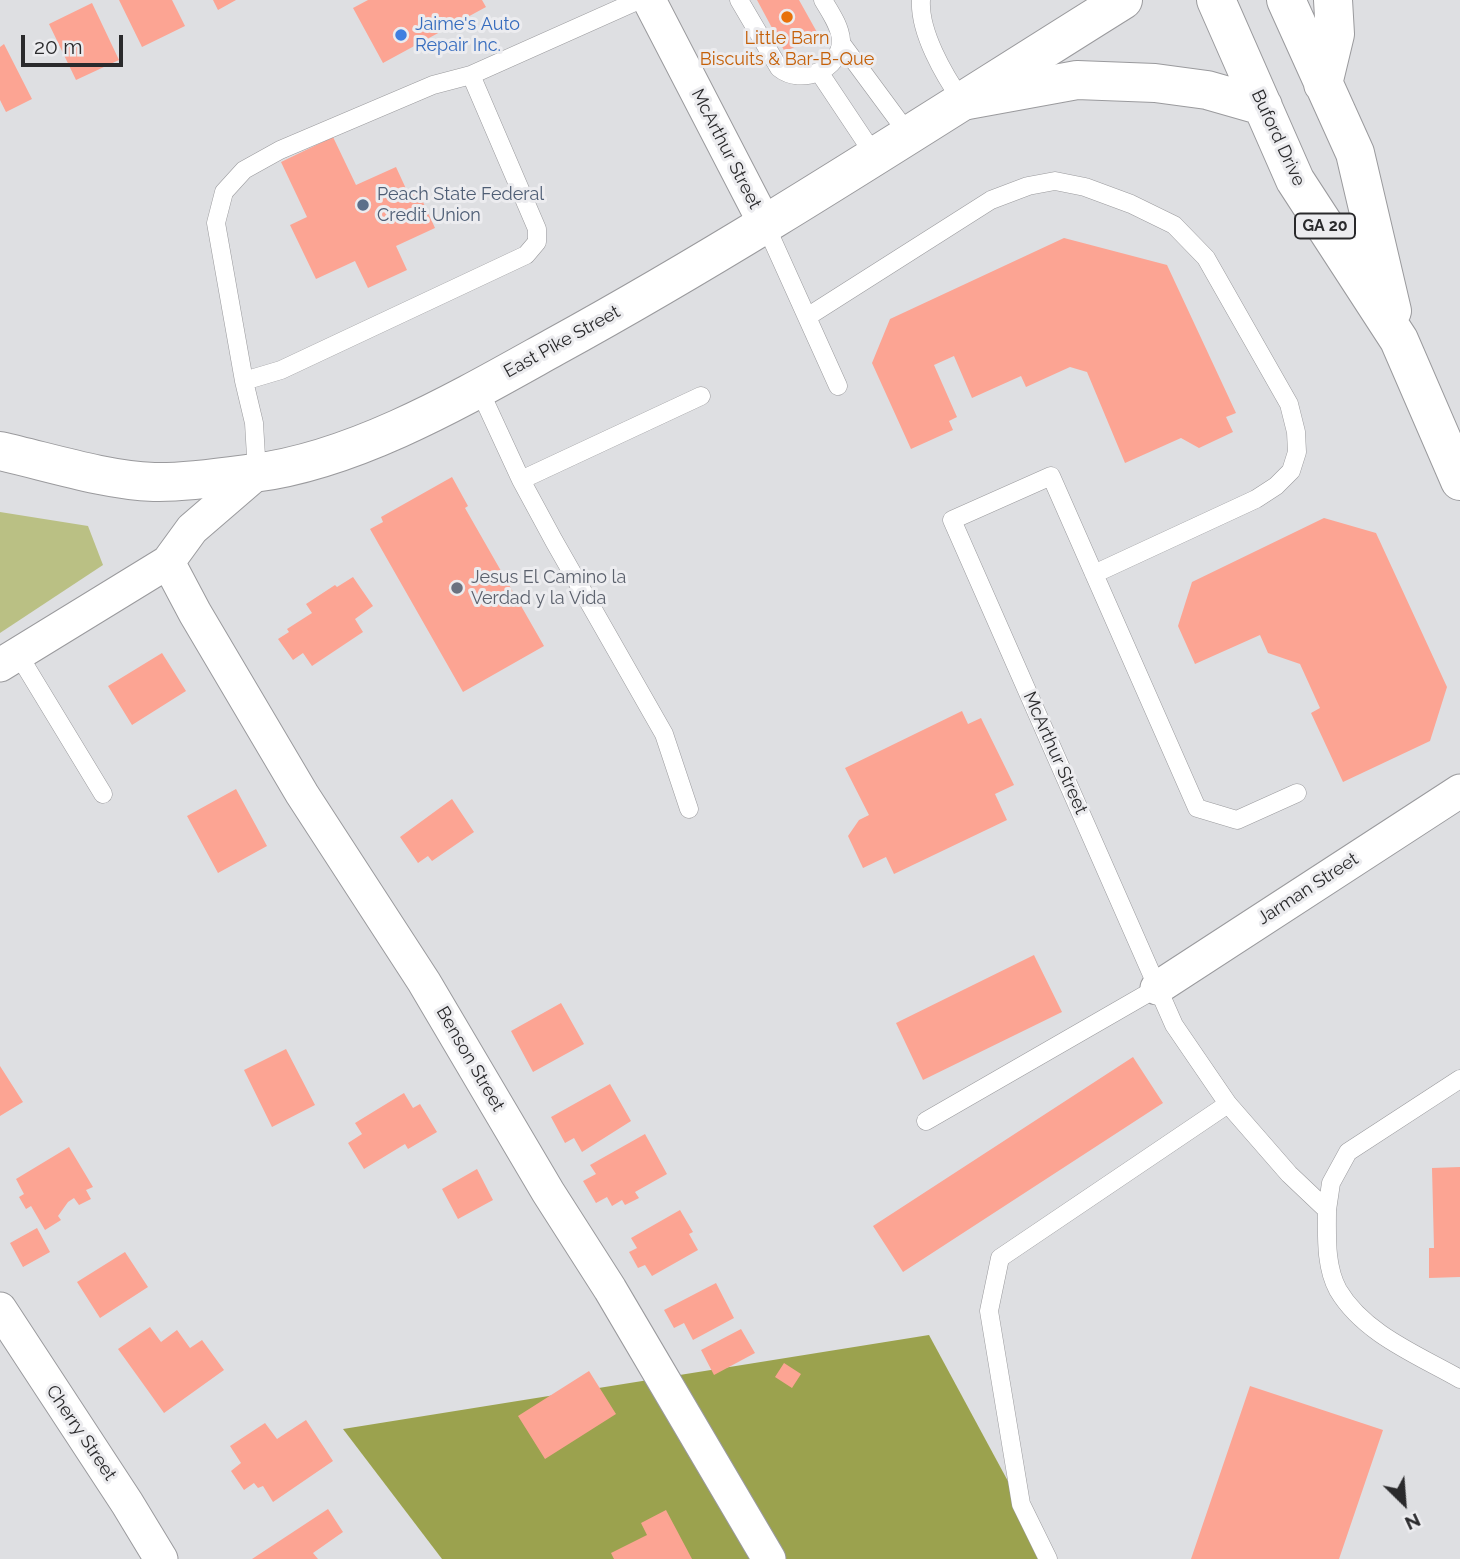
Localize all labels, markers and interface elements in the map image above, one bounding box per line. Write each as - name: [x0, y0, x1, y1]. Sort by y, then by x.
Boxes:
- marker: Little Barn Biscuits & Bar-B-Que: [779, 9, 795, 25]
- place label: Jaime's Auto Repair Inc.: [415, 14, 520, 56]
- scale bar: [24, 21, 126, 65]
- marker: Jaime's Auto Repair Inc.: [393, 27, 409, 43]
- place label: Little Barn Biscuits & Bar-B-Que: [700, 28, 874, 70]
- text: 20 m: [34, 34, 82, 59]
- street label: McArthur Street: [686, 85, 766, 213]
- street label: Buford Drive: [1246, 86, 1310, 190]
- place label: Peach State Federal Credit Union: [377, 184, 544, 227]
- marker: Peach State Federal Credit Union: [355, 197, 371, 213]
- road number: GA 20: [1295, 214, 1355, 238]
- street label: East Pike Street: [500, 301, 624, 383]
- place label: Jesus El Camino la Verdad y la Vida: [471, 567, 626, 610]
- marker: Jesus El Camino la Verdad y la Vida: [449, 580, 465, 596]
- street label: McArthur Street: [1018, 688, 1092, 818]
- street label: Jarman Street: [1253, 848, 1363, 930]
- street label: Benson Street: [431, 1003, 509, 1115]
- street label: Cherry Street: [41, 1381, 121, 1485]
- north arrow: [1369, 1468, 1439, 1538]
- text: N: [1402, 1509, 1424, 1535]

